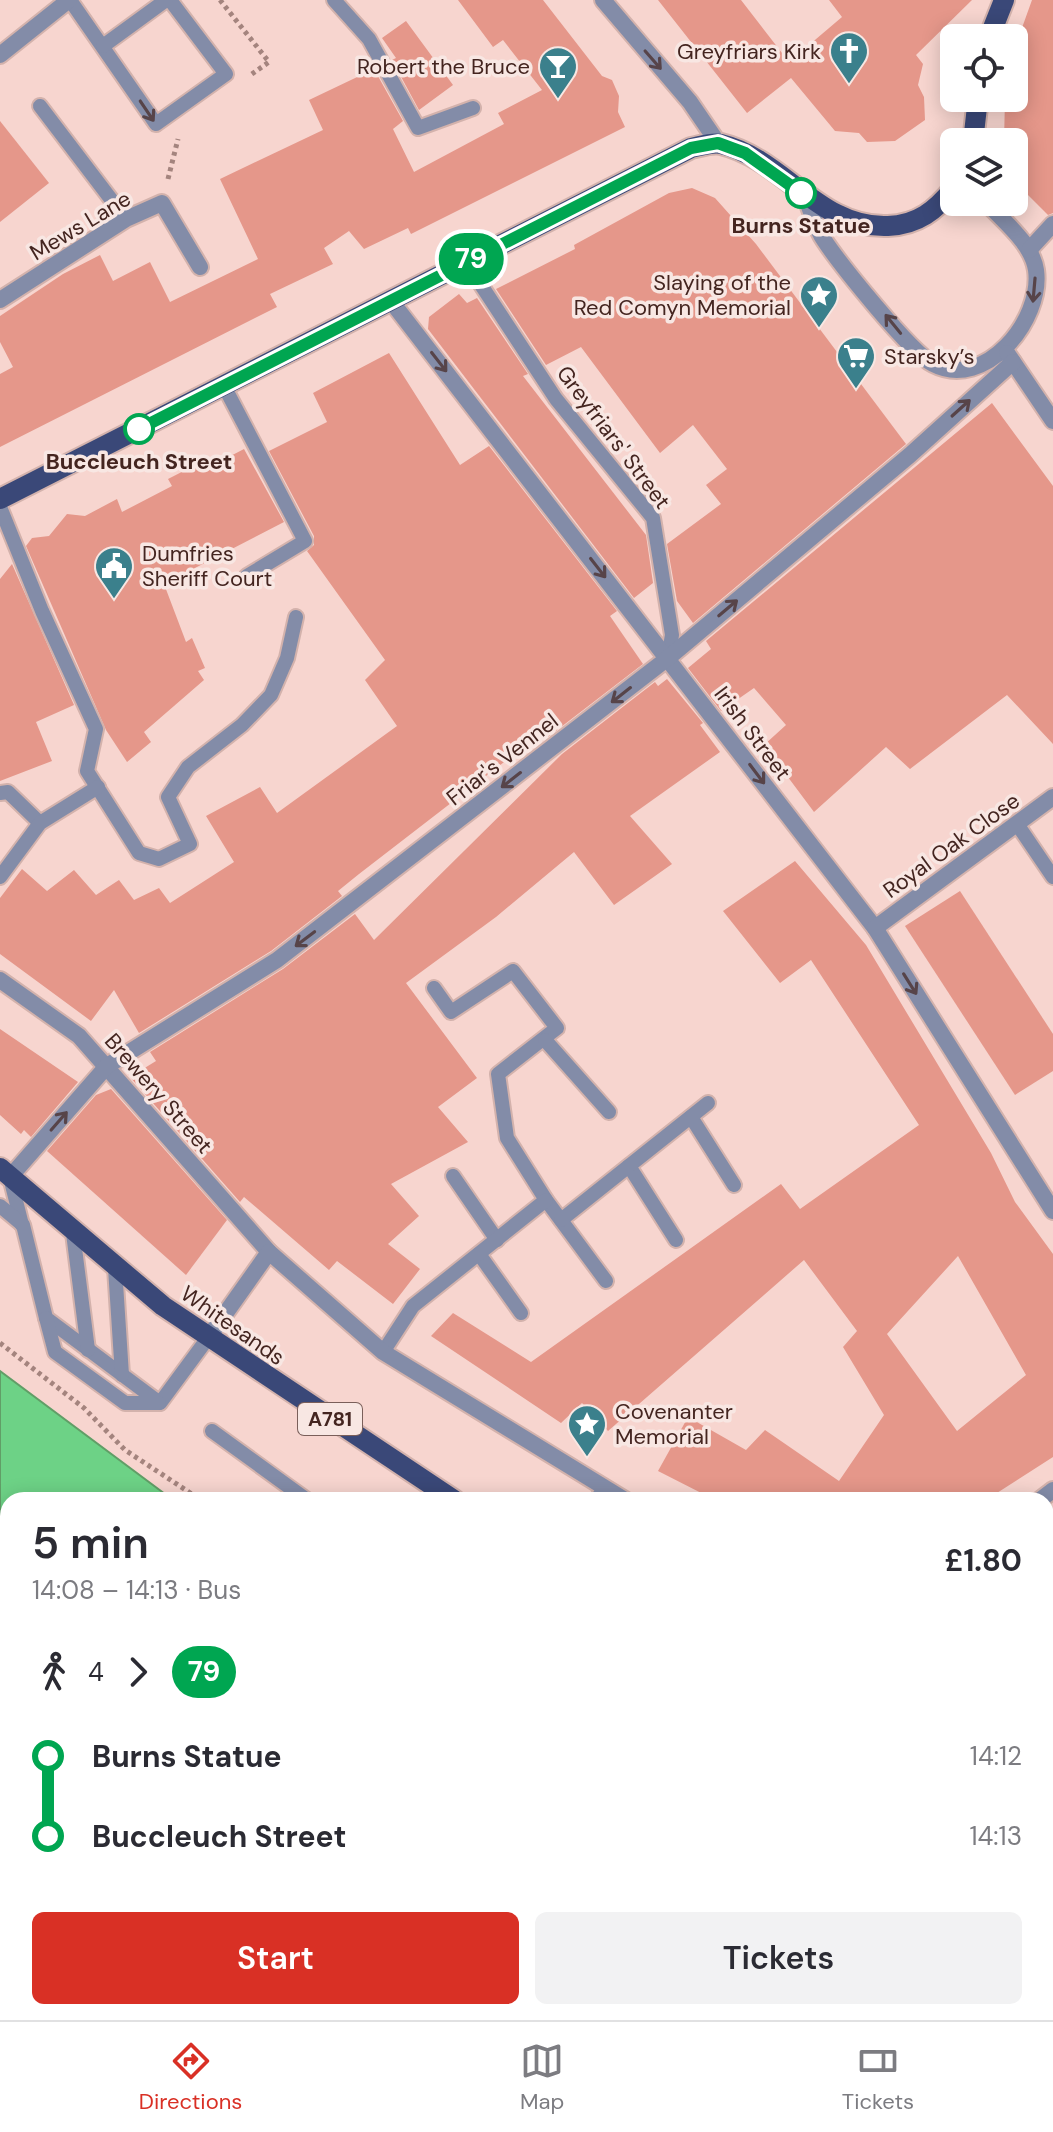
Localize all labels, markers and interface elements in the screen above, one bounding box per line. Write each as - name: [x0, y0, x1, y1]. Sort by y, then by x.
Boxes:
- map controls: [940, 24, 1028, 216]
- button: locate: [940, 24, 1028, 112]
- church icon: Greyfriars Kirk: [828, 30, 870, 85]
- place label: Greyfriars Kirk: [677, 37, 821, 66]
- bar icon: Robert the Bruce: [537, 45, 579, 100]
- one-way arrow: [644, 49, 662, 69]
- place label: Robert the Bruce: [357, 52, 530, 81]
- one-way arrow: [138, 99, 155, 121]
- button: layers: [940, 128, 1028, 216]
- marker: Burns Statue: [786, 178, 816, 208]
- street label: Mews Lane: [24, 184, 136, 267]
- place label: Burns Statue: [732, 211, 870, 240]
- line badge: 79: [435, 233, 507, 285]
- text: 79: [455, 240, 487, 277]
- place label: Slaying of the Red Comyn Memorial: [574, 268, 791, 322]
- place icon: Slaying of the Red Comyn Memorial: [798, 274, 840, 329]
- one-way arrow: [1026, 276, 1041, 303]
- one-way arrow: [884, 314, 902, 335]
- supermarket icon: Starsky’s: [835, 335, 877, 390]
- place label: Starsky’s: [884, 342, 975, 371]
- one-way arrow: [430, 351, 447, 372]
- street label: Greyfriars' Street: [550, 360, 677, 515]
- one-way arrow: [951, 400, 971, 418]
- marker: Buccleuch Street: [124, 414, 154, 444]
- place label: Buccleuch Street: [46, 447, 232, 476]
- place label: Dumfries Sheriff Court: [142, 539, 272, 593]
- public building icon: Dumfries Sheriff Court: [93, 545, 135, 600]
- one-way arrow: [590, 557, 607, 578]
- one-way arrow: [717, 599, 738, 617]
- street label: Irish Street: [708, 680, 797, 786]
- one-way arrow: [610, 687, 632, 704]
- street label: Friar's Vennel: [441, 707, 564, 812]
- one-way arrow: [748, 763, 765, 784]
- one-way arrow: [501, 771, 522, 789]
- street label: Royal Oak Close: [877, 786, 1025, 905]
- one-way arrow: [295, 930, 316, 947]
- one-way arrow: [902, 972, 918, 995]
- street label: Brewery Street: [98, 1027, 219, 1160]
- one-way arrow: [49, 1112, 67, 1132]
- street label: Whitesands: [175, 1279, 290, 1372]
- place label: Covenanter Memorial: [615, 1397, 733, 1451]
- road number: A781: [298, 1403, 362, 1435]
- place icon: Covenanter Memorial: [566, 1403, 608, 1458]
- text: 5 min: [32, 1514, 149, 1572]
- text: £1.80: [945, 1541, 1022, 1580]
- text: 14:08 – 14:13 · Bus: [32, 1573, 241, 1607]
- icon: walk: [32, 1650, 76, 1694]
- icon: forward: [116, 1650, 160, 1694]
- text: 79: [188, 1653, 220, 1690]
- text: 4: [88, 1655, 104, 1689]
- text: Burns Statue: [92, 1737, 281, 1776]
- text: 14:12: [970, 1739, 1022, 1773]
- text: Buccleuch Street: [92, 1817, 346, 1856]
- text: 14:13: [969, 1819, 1022, 1853]
- button: Start: [32, 1912, 519, 2004]
- button: Tickets: [535, 1912, 1022, 2004]
- tab: Directions: [139, 2039, 242, 2116]
- tab: Map: [520, 2039, 564, 2116]
- tab: Tickets: [842, 2039, 914, 2116]

